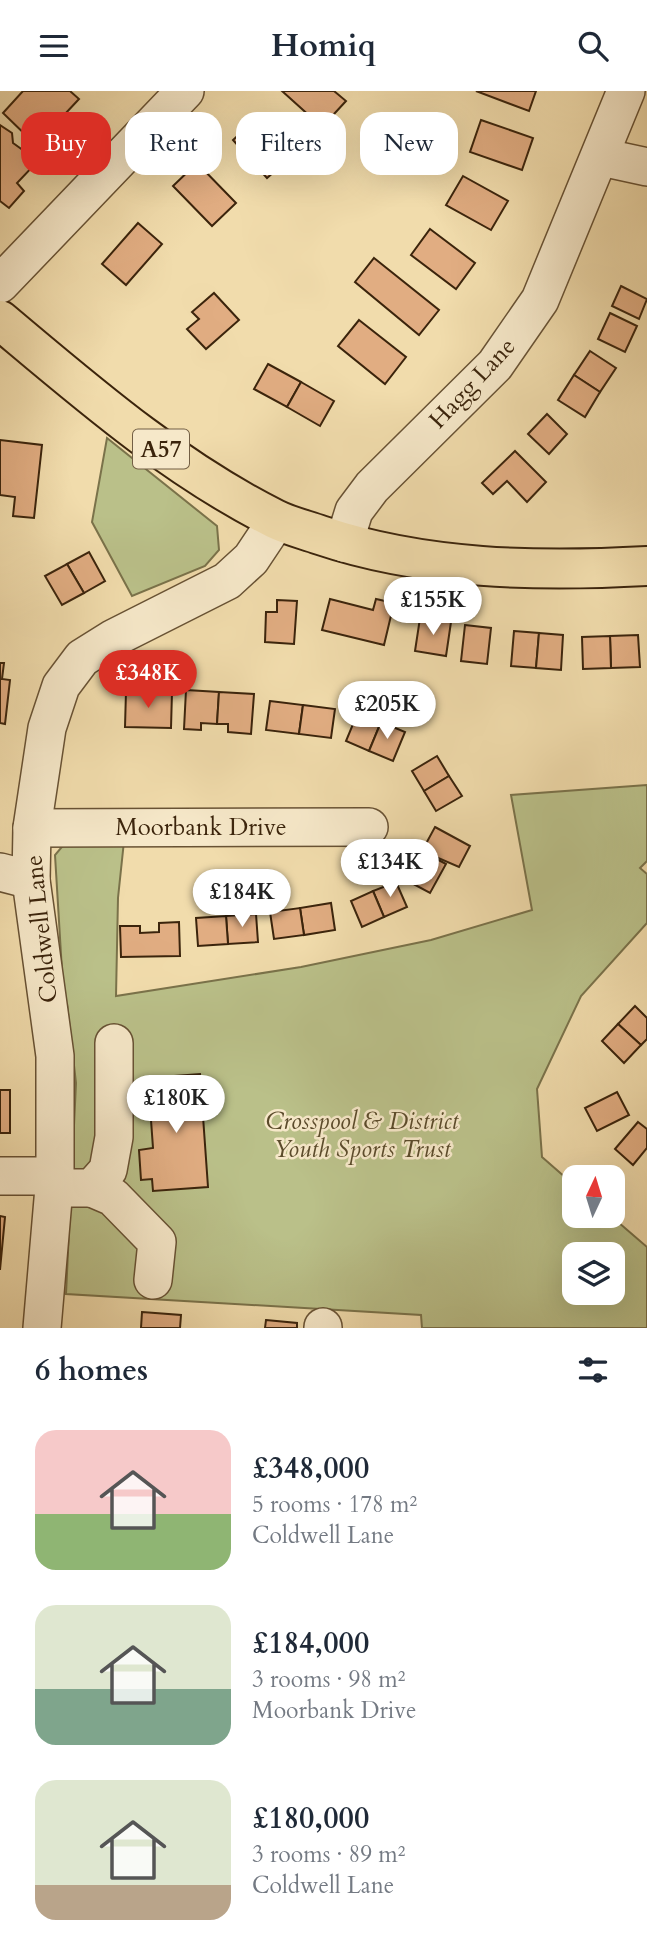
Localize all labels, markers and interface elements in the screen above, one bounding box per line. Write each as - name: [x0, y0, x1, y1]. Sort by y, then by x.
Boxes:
- text: Homiq: [271, 24, 376, 68]
- icon: menu: [35, 27, 73, 65]
- icon: search: [574, 27, 612, 65]
- chip: Buy: [21, 112, 111, 175]
- chip: Rent: [125, 112, 222, 175]
- chip: Filters: [236, 112, 346, 175]
- chip: New: [360, 112, 458, 175]
- street label: Hagg Lane: [422, 331, 523, 436]
- road number: A57: [133, 429, 189, 469]
- pin: £155K: [384, 577, 482, 637]
- text: £155K: [400, 584, 466, 615]
- pin: £348K: [99, 651, 197, 710]
- text: £348K: [115, 657, 181, 688]
- pin: £205K: [338, 681, 436, 741]
- text: £205K: [354, 688, 420, 719]
- street label: Moorbank Drive: [115, 811, 287, 844]
- pin: £134K: [341, 839, 439, 899]
- text: £134K: [357, 846, 423, 877]
- street label: Coldwell Lane: [17, 853, 66, 1004]
- pin: £184K: [193, 869, 291, 929]
- text: £184K: [209, 876, 275, 907]
- pin: £180K: [127, 1075, 225, 1135]
- text: £180K: [143, 1082, 209, 1113]
- park label: Crosspool & District Youth Sports Trust: [266, 1105, 460, 1166]
- north arrow: [562, 1165, 625, 1229]
- map controls: [562, 1165, 625, 1305]
- button: layers: [562, 1242, 625, 1305]
- text: 6 homes: [35, 1350, 148, 1391]
- icon: filters: [574, 1351, 612, 1389]
- text: £348,000: [252, 1448, 369, 1489]
- icon: home: [91, 1458, 175, 1542]
- text: 5 rooms · 178 m²: [252, 1489, 417, 1520]
- text: Coldwell Lane: [252, 1520, 394, 1551]
- text: £184,000: [252, 1623, 369, 1664]
- icon: home: [91, 1633, 175, 1717]
- text: 3 rooms · 98 m²: [252, 1664, 405, 1695]
- text: Moorbank Drive: [252, 1695, 416, 1726]
- text: £180,000: [252, 1798, 369, 1839]
- icon: home: [91, 1808, 175, 1892]
- text: 3 rooms · 89 m²: [252, 1839, 405, 1870]
- text: Coldwell Lane: [252, 1870, 394, 1901]

